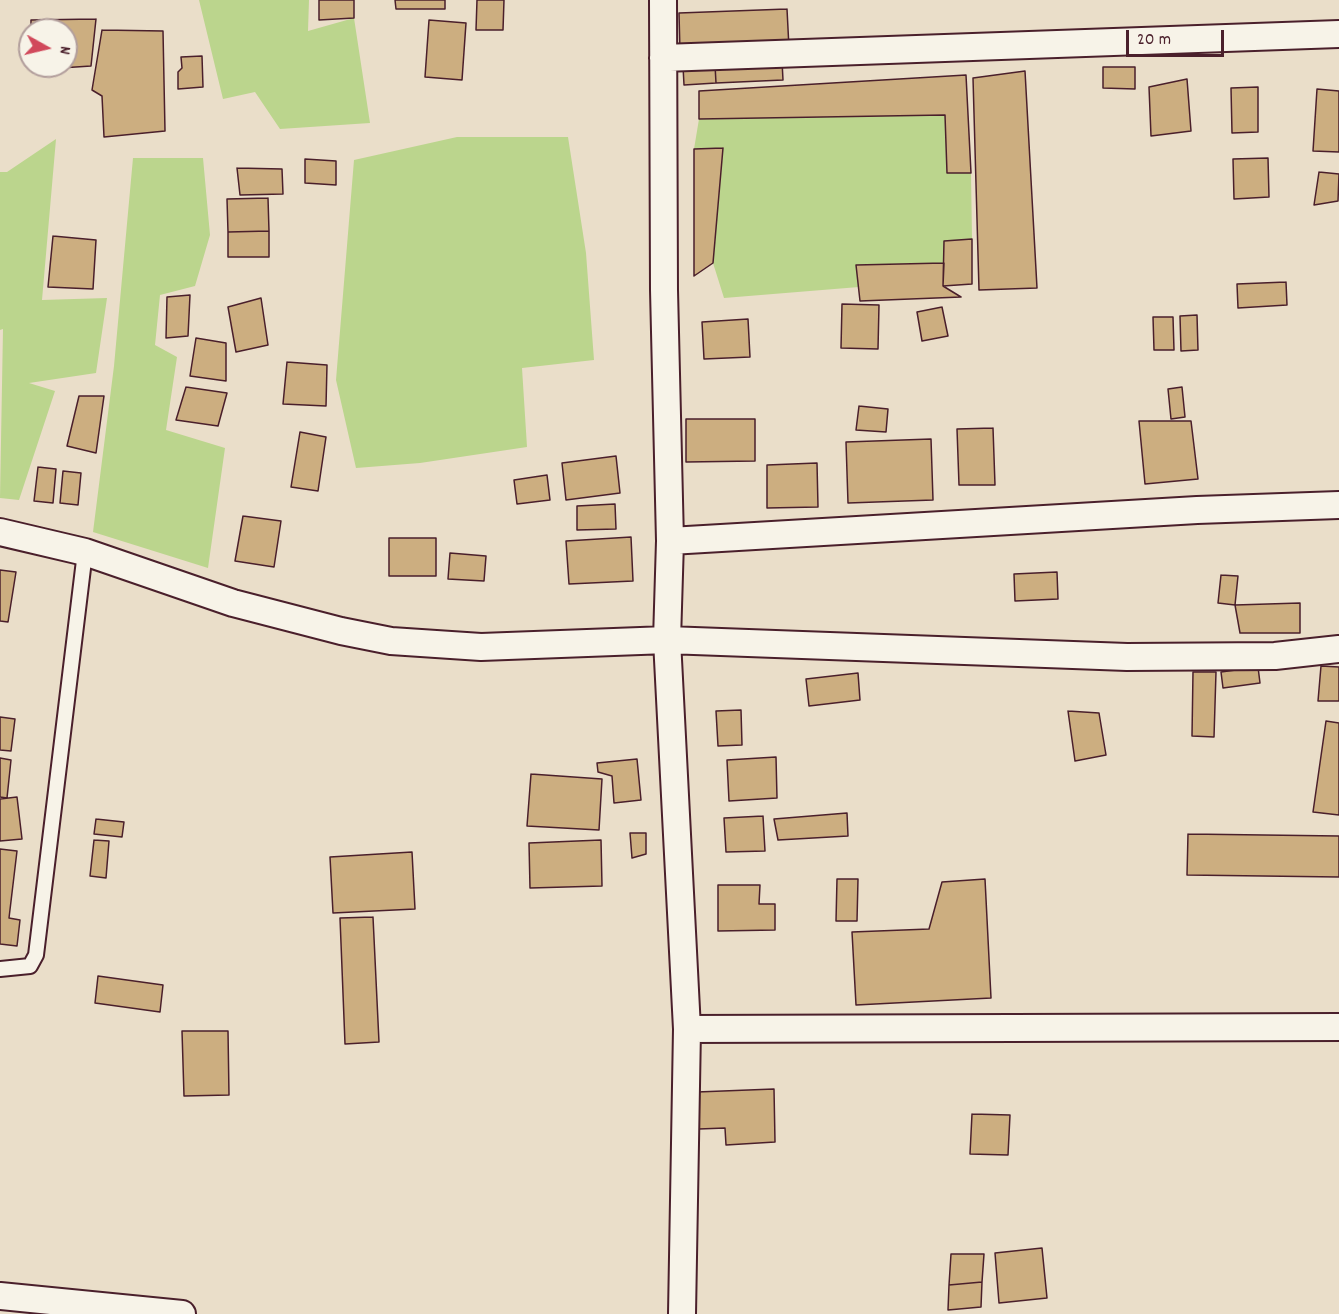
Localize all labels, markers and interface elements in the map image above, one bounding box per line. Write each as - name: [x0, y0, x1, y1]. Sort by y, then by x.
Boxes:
- north arrow: [18, 18, 78, 78]
- scale bar: [1129, 18, 1226, 56]
- text: 20 m: [1137, 28, 1171, 53]
- text: N: [52, 45, 76, 56]

